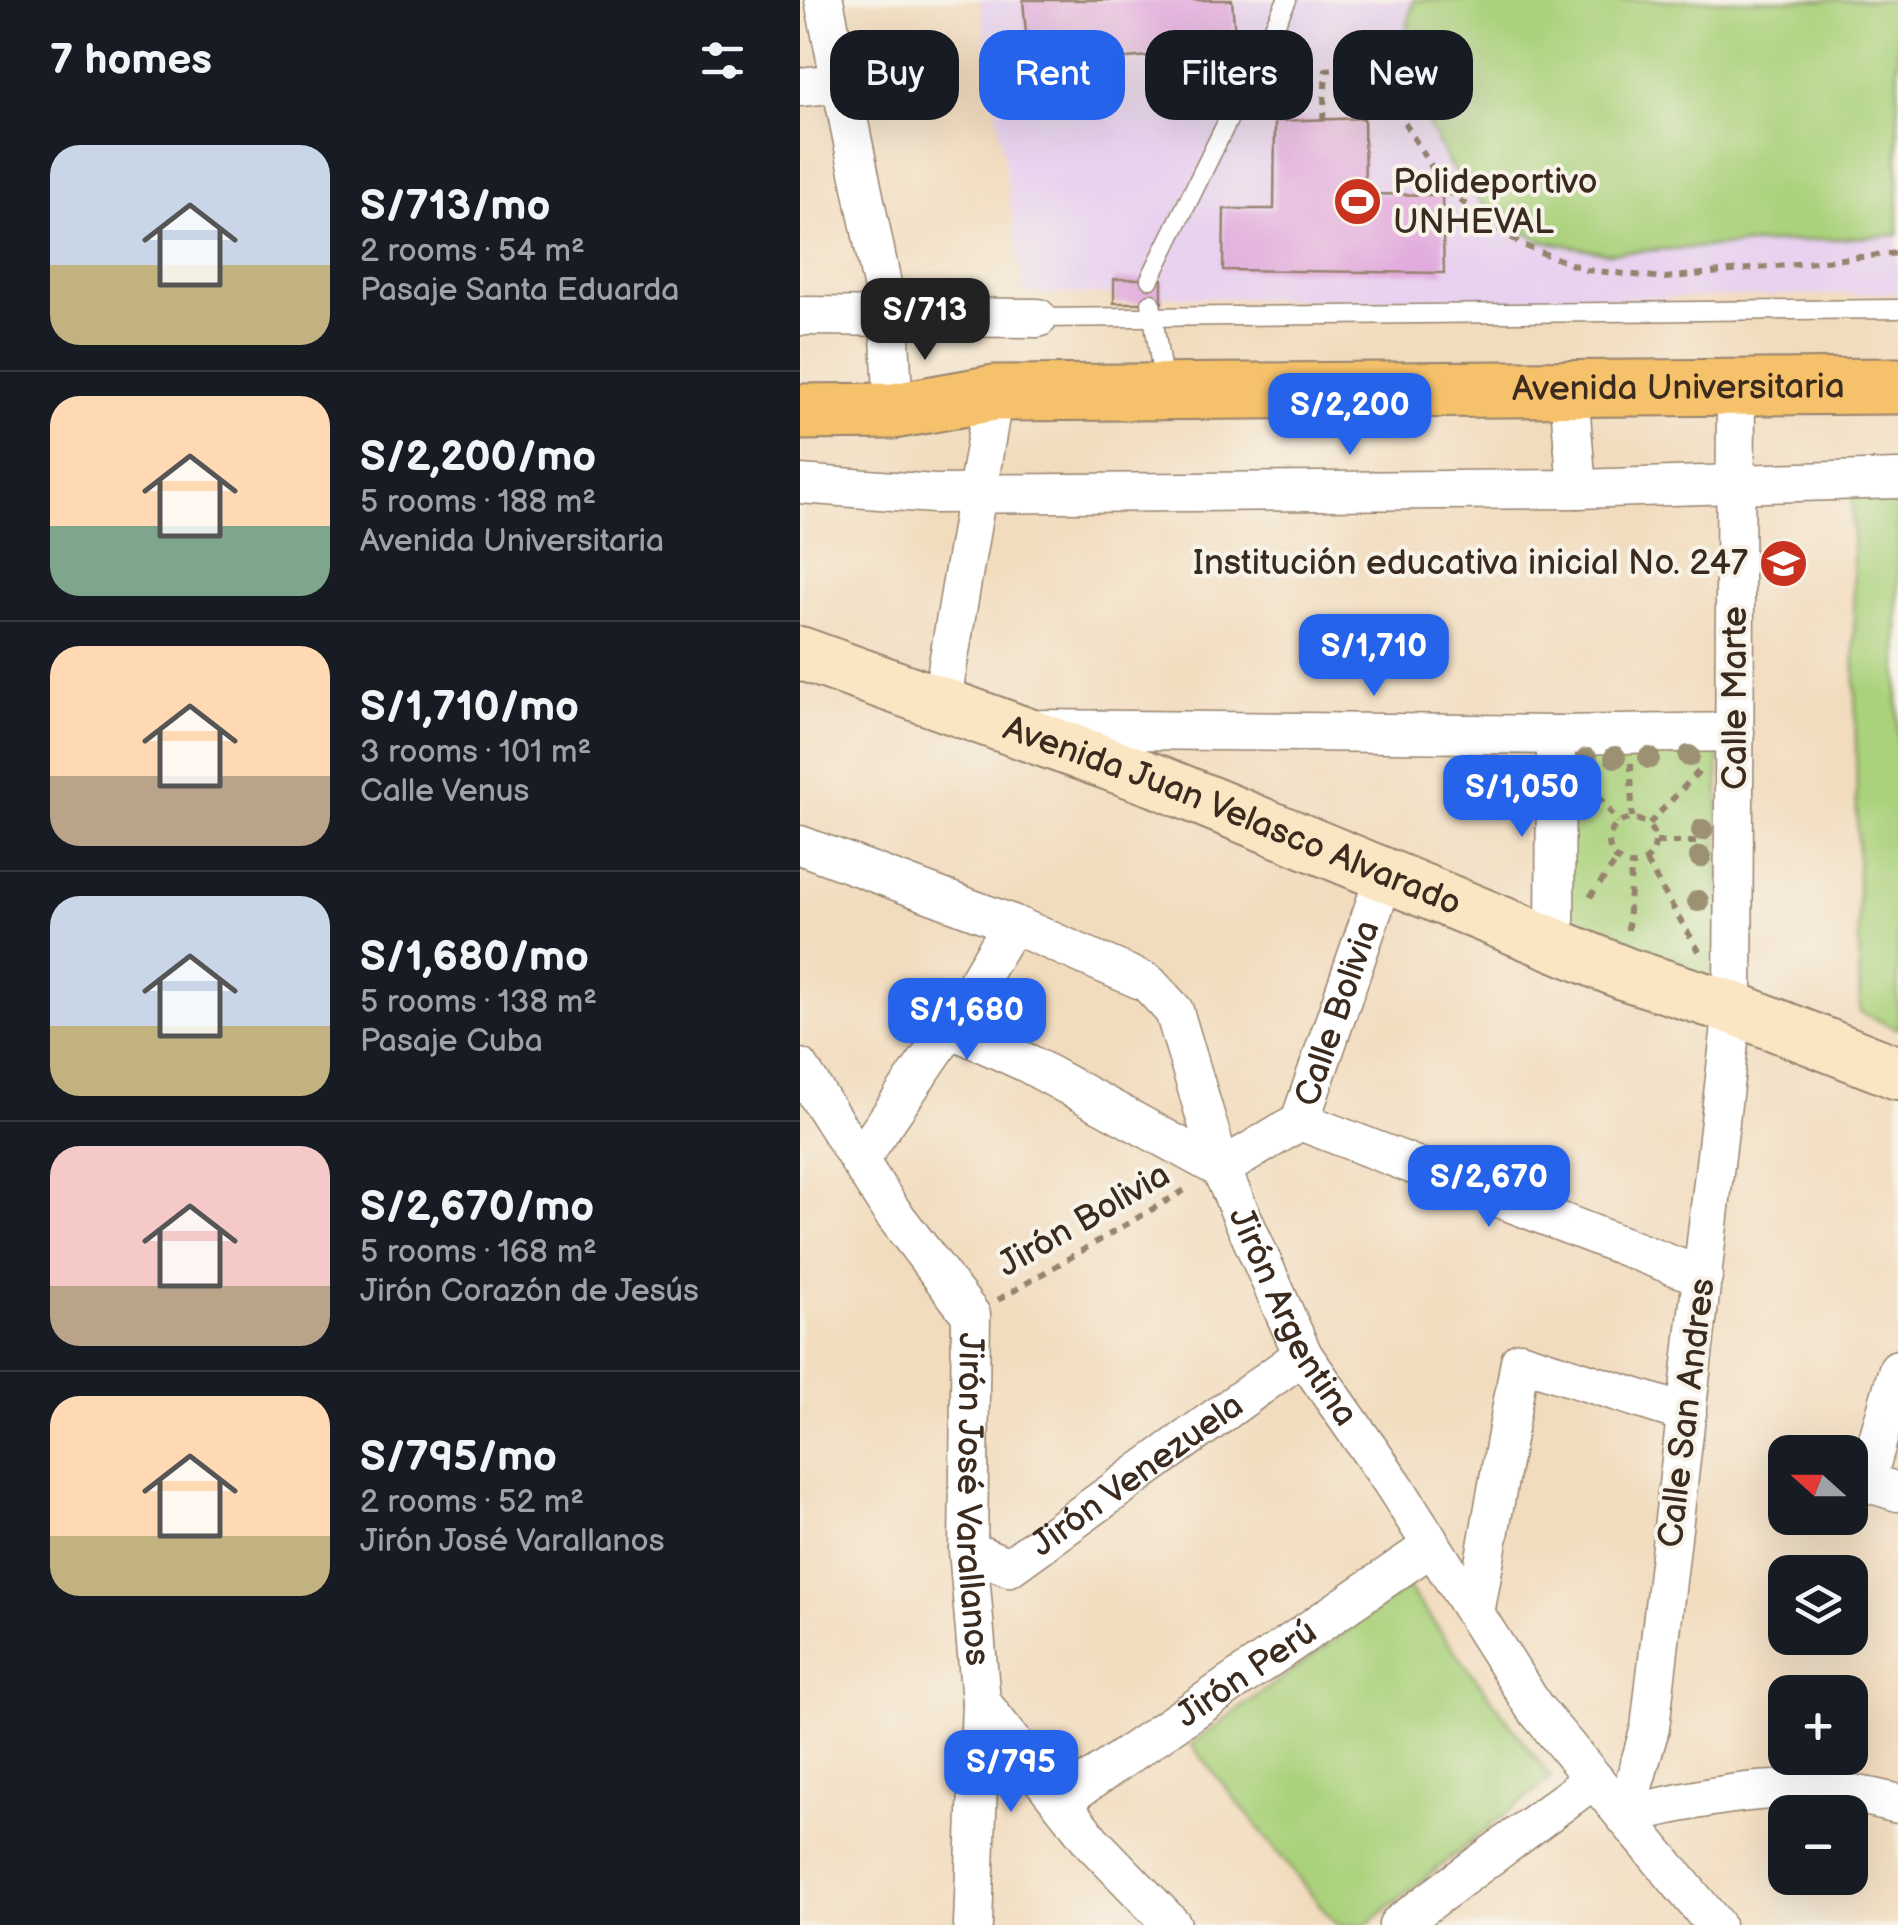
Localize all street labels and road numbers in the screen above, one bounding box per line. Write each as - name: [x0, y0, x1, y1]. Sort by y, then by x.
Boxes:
- street label: Avenida Universitaria: [1512, 365, 1845, 410]
- street label: Calle Marte: [1714, 606, 1757, 790]
- street label: Avenida Juan Velasco Alvarado: [998, 706, 1467, 925]
- street label: Calle Bolivia: [1285, 915, 1389, 1112]
- street label: Jirón Bolivia: [990, 1153, 1178, 1287]
- street label: Jirón Argentina: [1219, 1201, 1367, 1434]
- street label: Calle San Andres: [1649, 1276, 1725, 1550]
- street label: Jirón José Varallanos: [946, 1332, 999, 1667]
- street label: Jirón Venezuela: [1022, 1384, 1252, 1566]
- street label: Jirón Perú: [1168, 1610, 1325, 1737]

